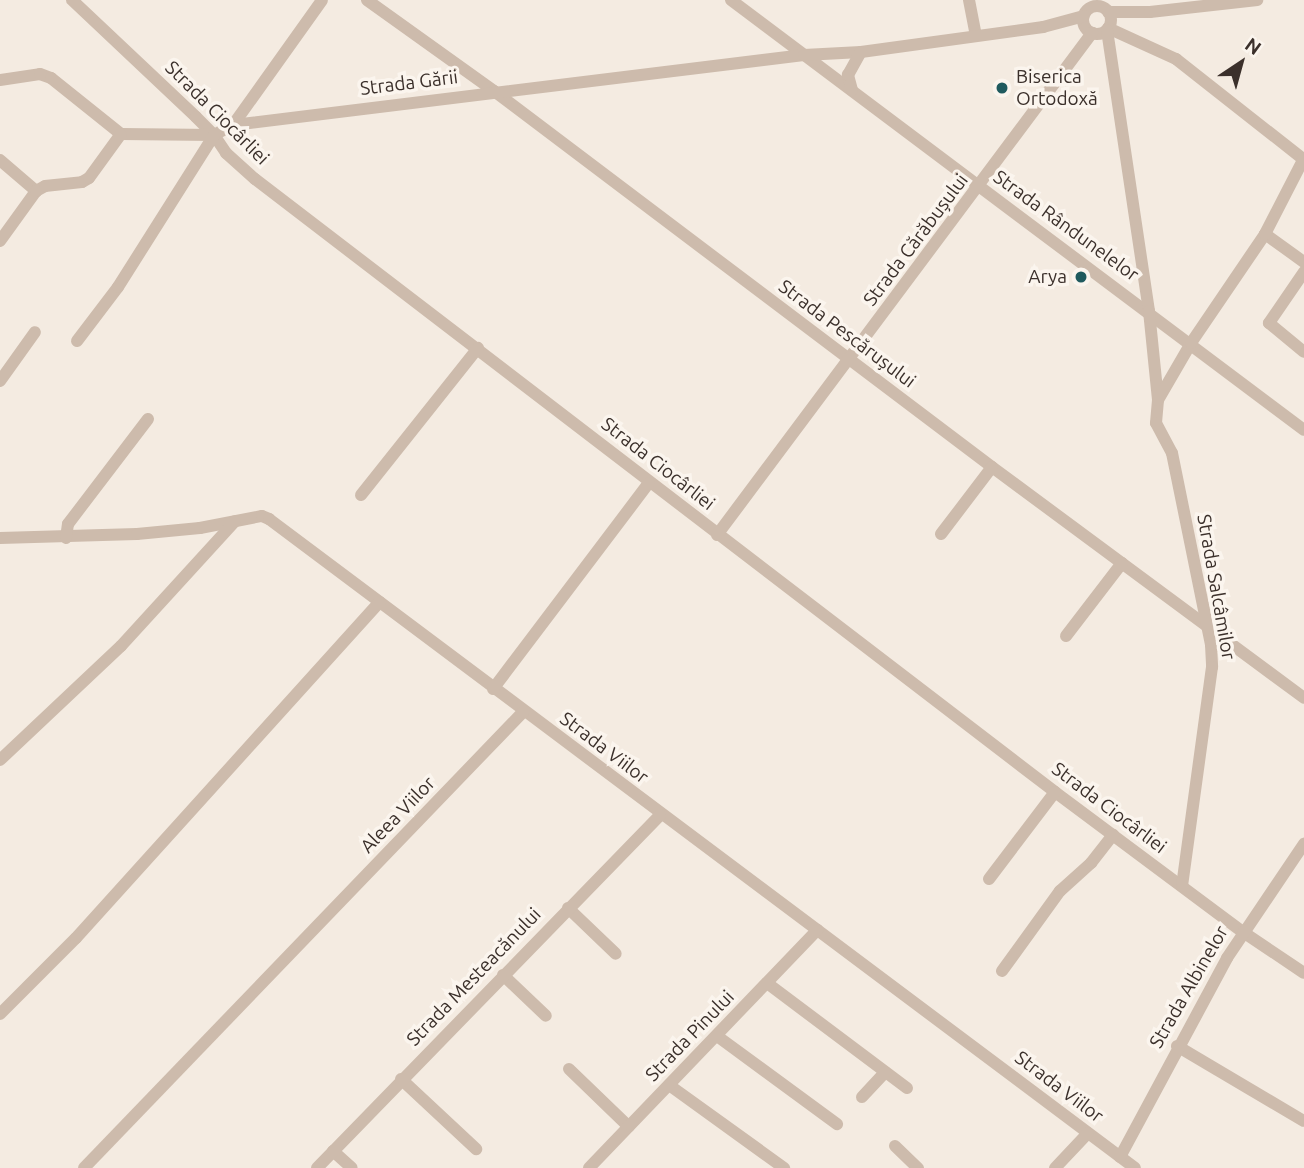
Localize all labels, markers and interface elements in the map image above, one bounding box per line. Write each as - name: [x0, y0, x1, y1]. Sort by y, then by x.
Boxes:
- north arrow: [1206, 28, 1276, 98]
- text: N: [1241, 33, 1266, 59]
- street label: Strada Ciocârliei: [160, 56, 274, 170]
- street label: Strada Gării: [359, 66, 459, 100]
- place label: Biserica Ortodoxă: [1016, 66, 1098, 110]
- marker: Biserica Ortodoxă: [994, 80, 1010, 96]
- street label: Strada Rândunelelor: [989, 166, 1143, 286]
- street label: Strada Cărăbușului: [859, 169, 973, 311]
- place label: Arya: [1028, 266, 1067, 288]
- marker: Arya: [1073, 269, 1089, 285]
- street label: Strada Pescărușului: [774, 275, 920, 393]
- street label: Strada Ciocârliei: [597, 413, 719, 515]
- street label: Strada Salcâmilor: [1192, 513, 1240, 661]
- street label: Strada Viilor: [555, 707, 653, 789]
- street label: Strada Ciocârliei: [1047, 758, 1171, 858]
- street label: Aleea Viilor: [356, 772, 440, 858]
- street label: Strada Mesteacănului: [402, 903, 546, 1051]
- street label: Strada Albinelor: [1145, 922, 1233, 1052]
- street label: Strada Pinului: [641, 986, 739, 1086]
- street label: Strada Viilor: [1010, 1046, 1108, 1128]

